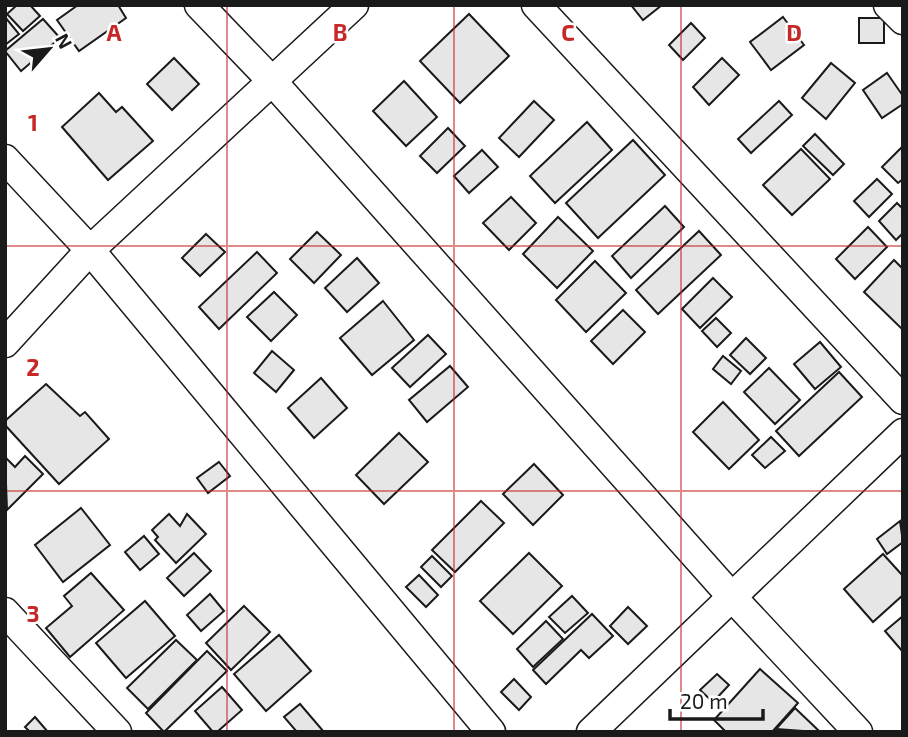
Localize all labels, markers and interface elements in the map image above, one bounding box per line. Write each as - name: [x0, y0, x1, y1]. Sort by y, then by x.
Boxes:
- north arrow: [14, 14, 84, 84]
- text: A: [106, 18, 122, 46]
- text: B: [333, 18, 347, 46]
- text: C: [561, 18, 575, 46]
- text: D: [786, 18, 802, 46]
- text: N: [51, 29, 78, 52]
- text: 1: [28, 108, 38, 136]
- text: 2: [26, 353, 40, 381]
- text: 3: [26, 599, 40, 627]
- scale bar: [670, 678, 763, 722]
- text: 20 m: [680, 688, 728, 713]

